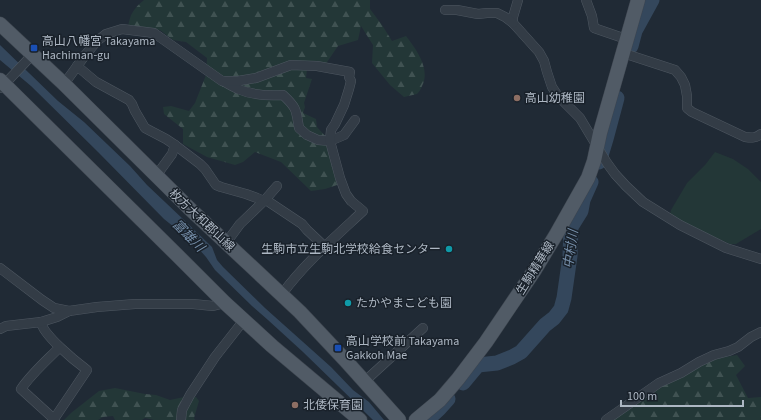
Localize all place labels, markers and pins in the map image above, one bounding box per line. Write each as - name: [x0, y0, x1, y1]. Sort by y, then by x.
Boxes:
- place label: 高山八幡宮 Takayama Hachiman-gu: [42, 33, 155, 64]
- marker: 高山八幡宮 Takayama Hachiman-gu: [29, 43, 39, 53]
- place label: 高山幼稚園: [525, 90, 585, 107]
- marker: 高山幼稚園: [512, 93, 522, 103]
- place label: 生駒市立生駒北学校給食センター: [261, 241, 441, 258]
- marker: 生駒市立生駒北学校給食センター: [444, 244, 454, 254]
- place label: たかやまこども園: [356, 295, 452, 312]
- marker: たかやまこども園: [343, 298, 353, 308]
- place label: 高山学校前 Takayama Gakkoh Mae: [346, 333, 459, 364]
- marker: 高山学校前 Takayama Gakkoh Mae: [333, 343, 343, 353]
- place label: 北倭保育園: [303, 397, 363, 414]
- marker: 北倭保育園: [290, 400, 300, 410]

